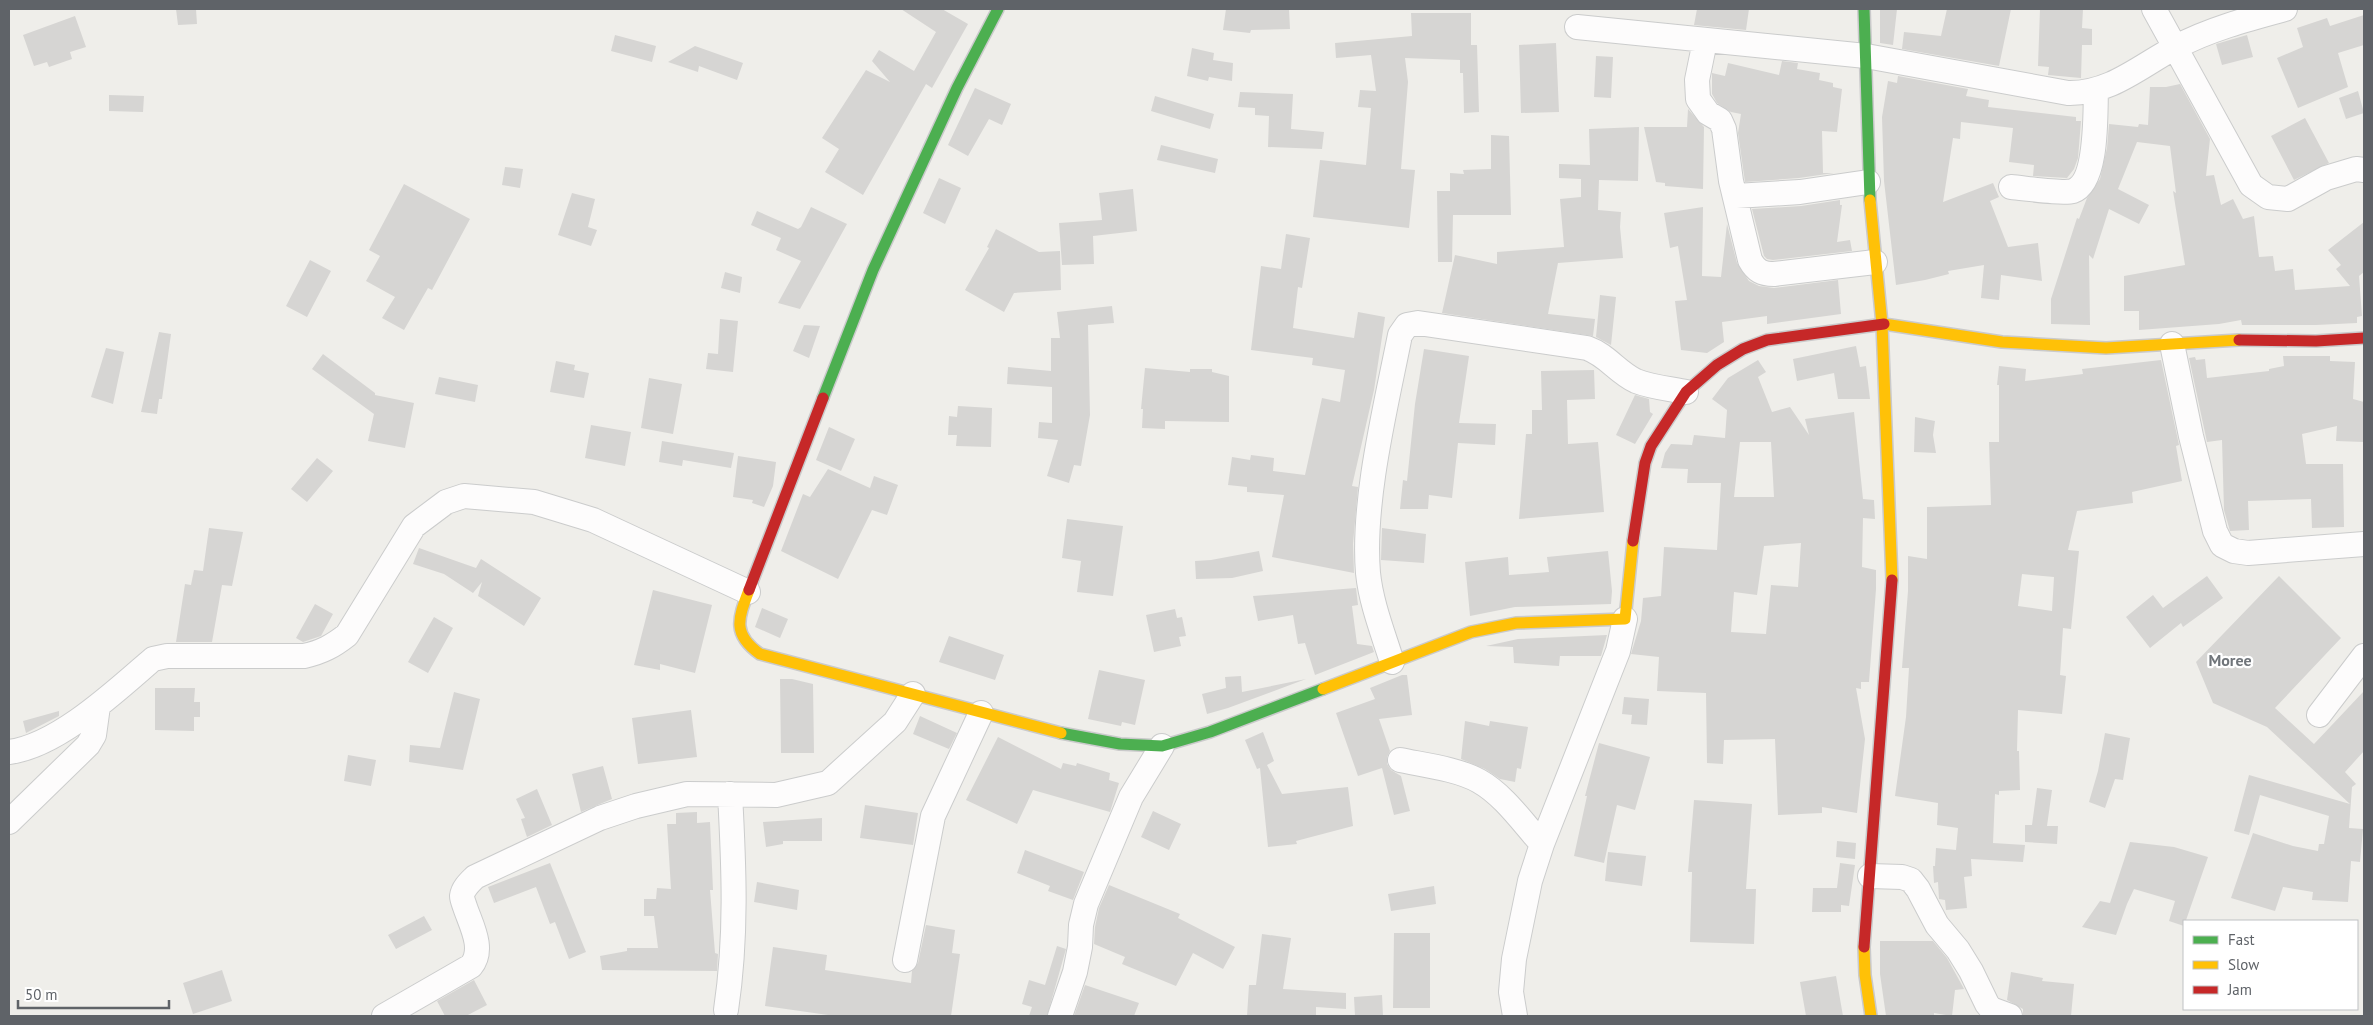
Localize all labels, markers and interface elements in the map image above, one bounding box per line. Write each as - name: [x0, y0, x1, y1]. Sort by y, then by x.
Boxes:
- district label: Moree: [2208, 650, 2252, 670]
- legend: [2183, 920, 2358, 1010]
- text: Fast: [2228, 930, 2255, 949]
- text: Slow: [2228, 955, 2259, 974]
- scale bar: [18, 978, 169, 1010]
- text: Jam: [2227, 980, 2252, 999]
- text: 50 m: [25, 985, 58, 1004]

